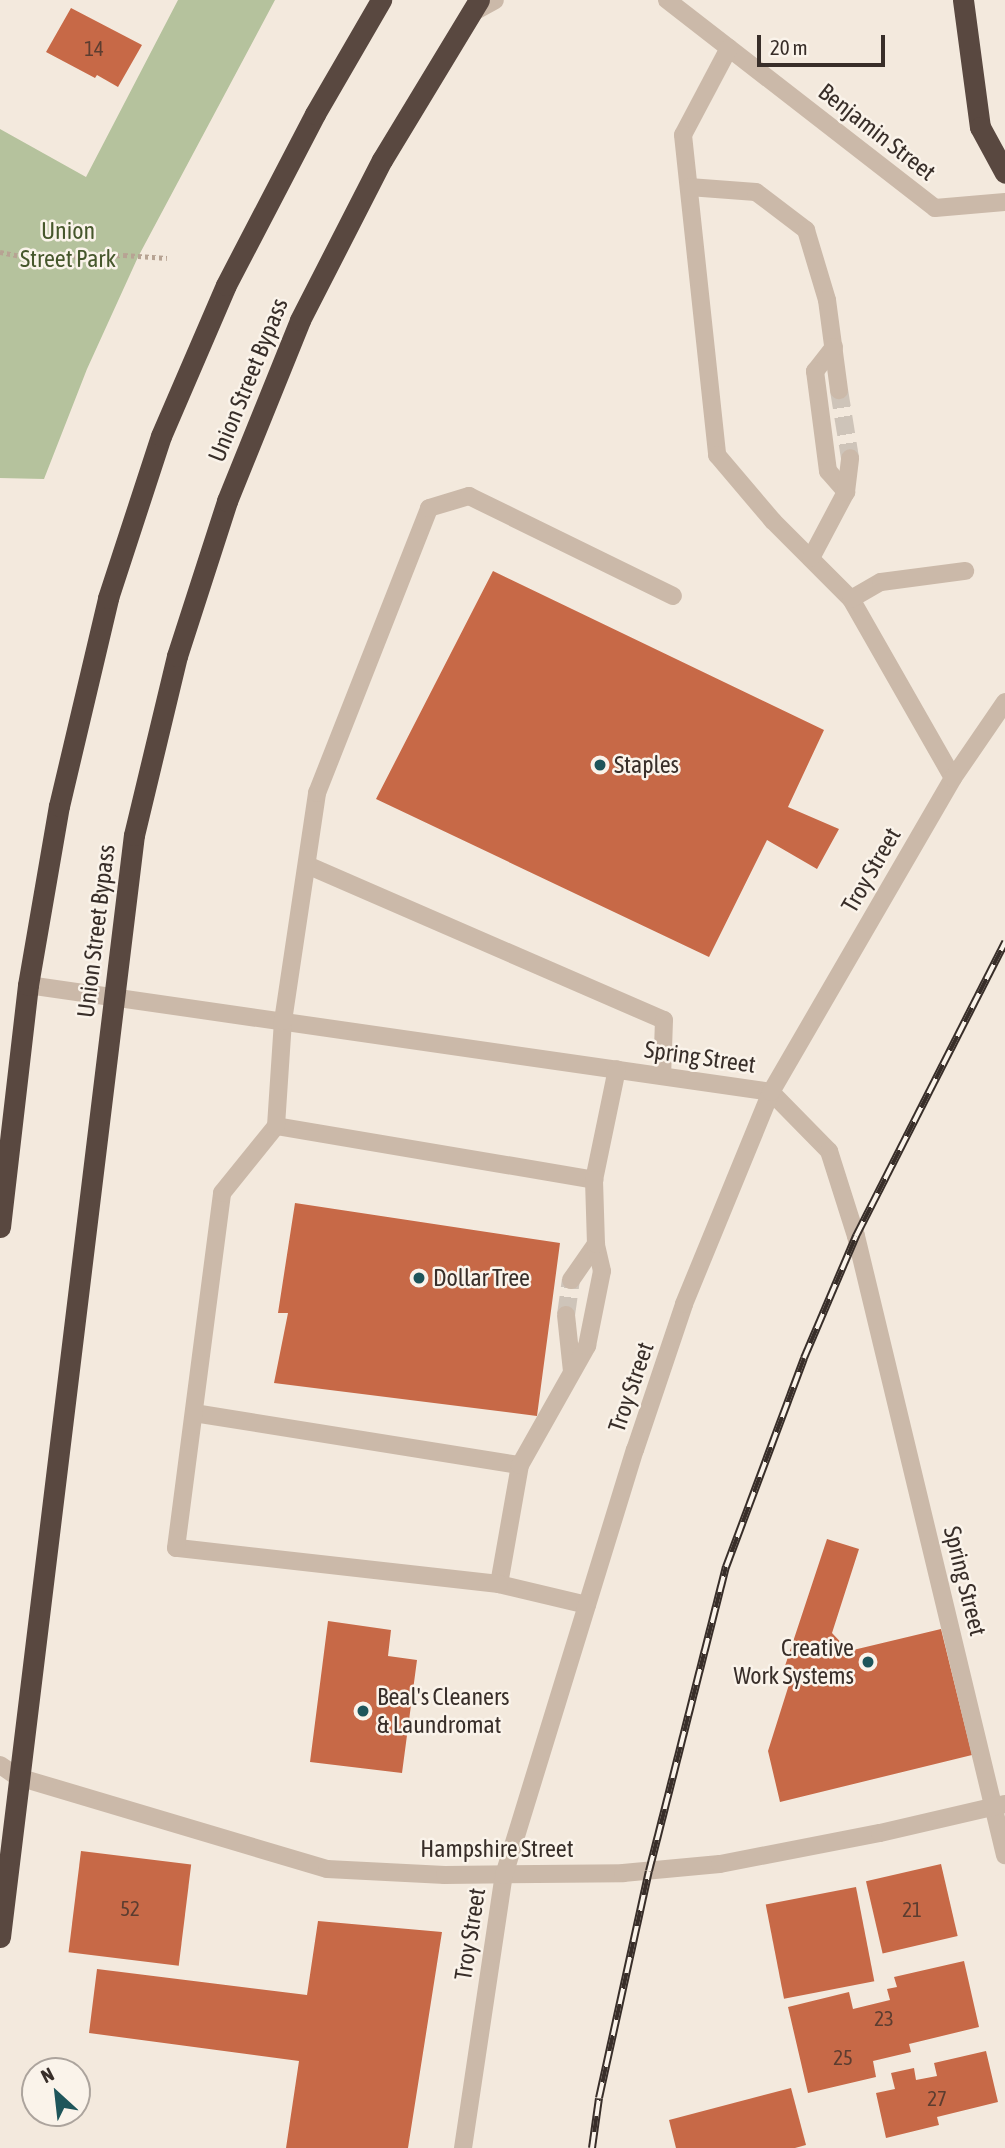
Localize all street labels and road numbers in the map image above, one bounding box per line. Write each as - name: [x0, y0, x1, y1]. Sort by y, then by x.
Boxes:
- street label: Benjamin Street: [813, 77, 941, 187]
- street label: Union Street Bypass: [202, 294, 294, 466]
- street label: Troy Street: [835, 823, 907, 917]
- street label: Union Street Bypass: [71, 843, 121, 1019]
- street label: Spring Street: [643, 1035, 757, 1079]
- street label: Troy Street: [602, 1338, 660, 1436]
- street label: Spring Street: [937, 1523, 993, 1639]
- street label: Hampshire Street: [420, 1835, 574, 1863]
- street label: Troy Street: [448, 1886, 492, 1982]

